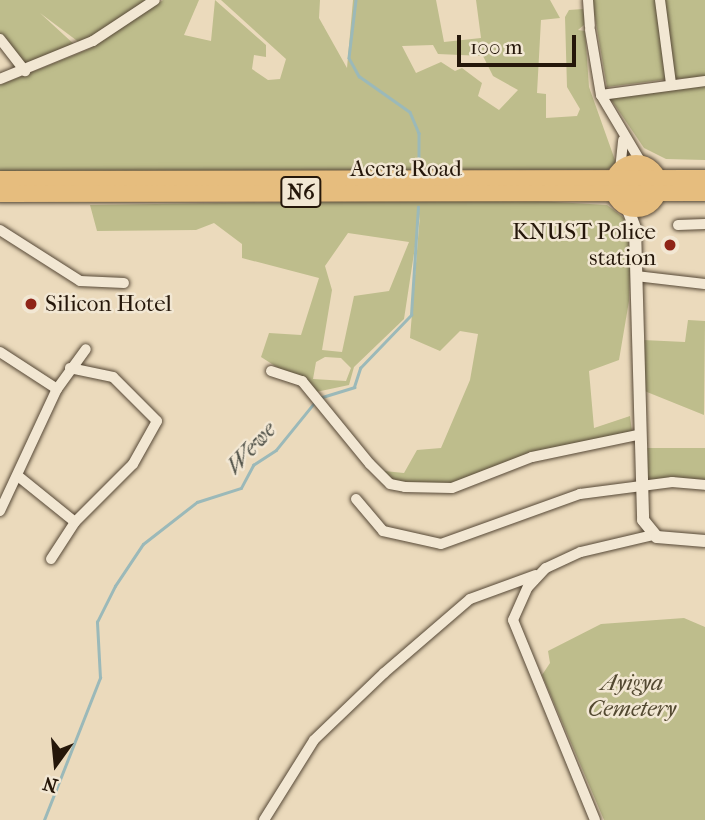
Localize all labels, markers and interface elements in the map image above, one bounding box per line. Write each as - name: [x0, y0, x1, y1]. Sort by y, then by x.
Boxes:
- scale bar: [460, 21, 579, 65]
- text: 100 m: [470, 35, 523, 59]
- street label: Accra Road: [350, 155, 462, 183]
- road number: N6: [280, 174, 322, 210]
- place label: KNUST Police station: [512, 218, 656, 272]
- marker: KNUST Police station: [662, 237, 678, 253]
- place label: Silicon Hotel: [45, 290, 172, 318]
- marker: Silicon Hotel: [23, 296, 39, 312]
- water label: Wewe: [220, 416, 282, 480]
- park label: Ayigya Cemetery: [588, 669, 676, 723]
- north arrow: [21, 729, 91, 799]
- text: N: [41, 772, 60, 797]

